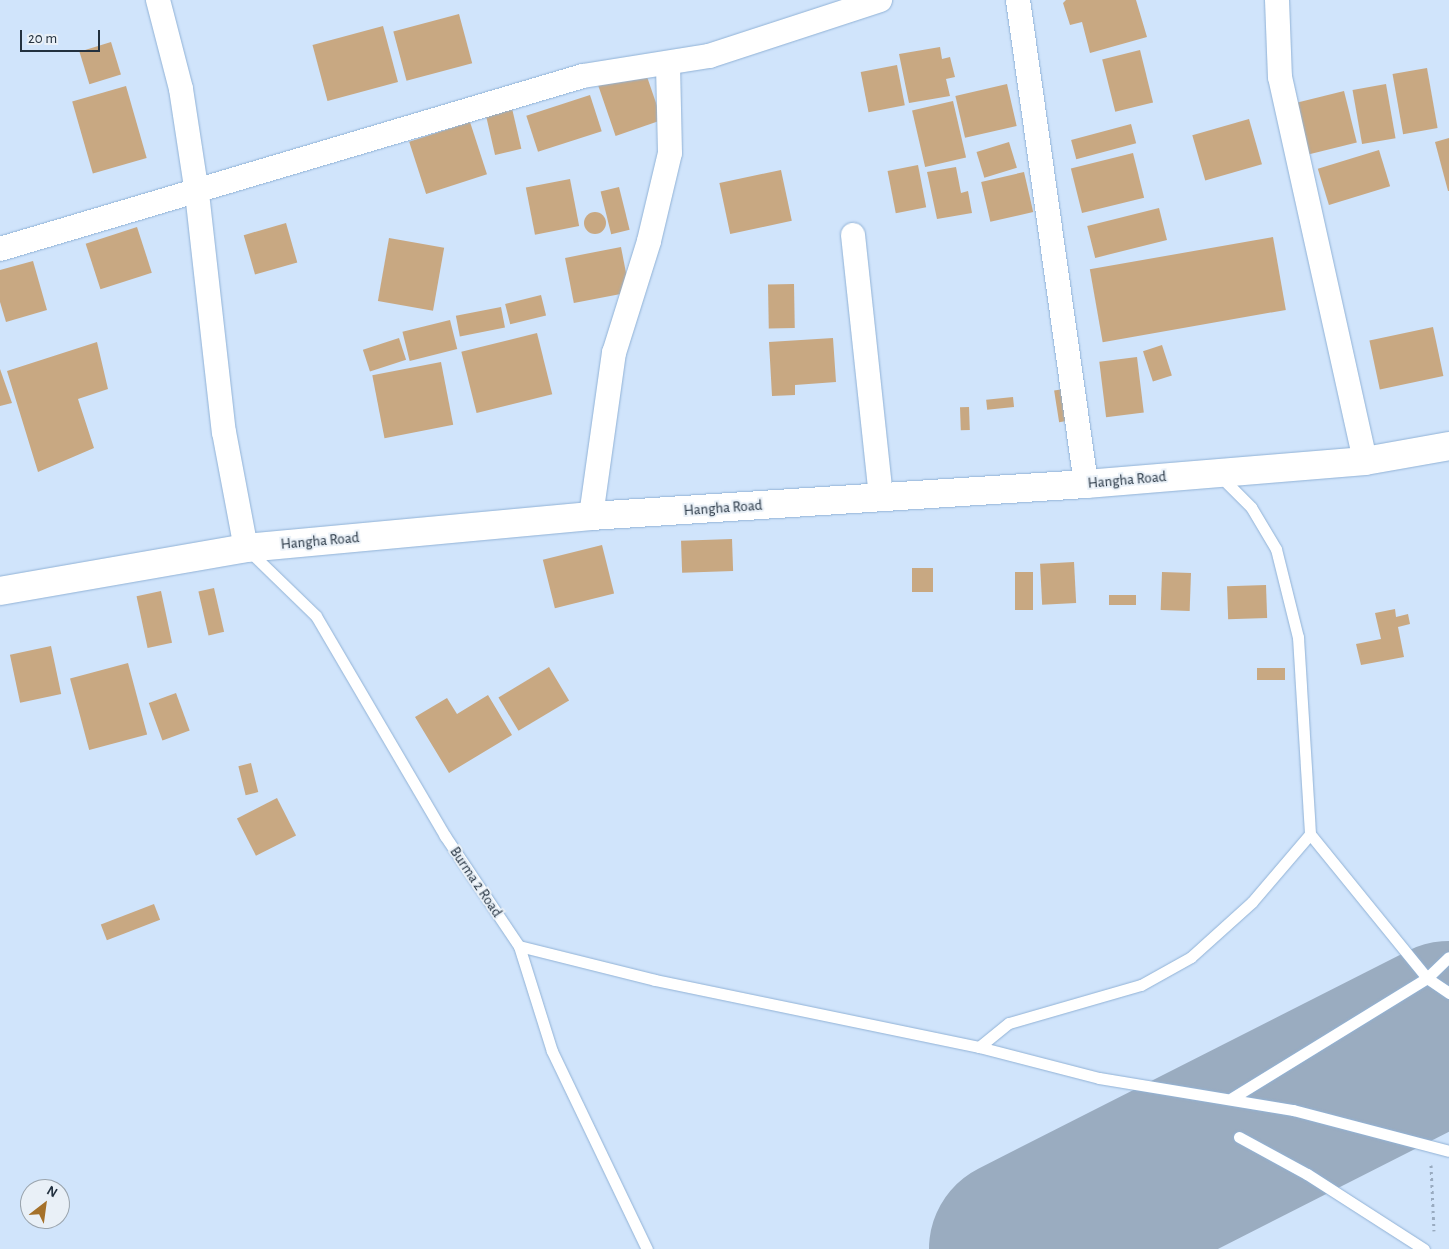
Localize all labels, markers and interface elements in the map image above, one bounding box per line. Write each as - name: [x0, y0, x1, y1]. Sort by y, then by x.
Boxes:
- scale bar: [22, 20, 102, 52]
- text: 20 m: [28, 31, 57, 46]
- street label: Hangha Road: [1087, 468, 1167, 492]
- street label: Hangha Road: [683, 496, 763, 520]
- street label: Hangha Road: [280, 529, 360, 553]
- street label: Burma 2 Road: [446, 843, 506, 921]
- north arrow: [20, 1179, 70, 1229]
- text: N: [44, 1183, 60, 1200]

